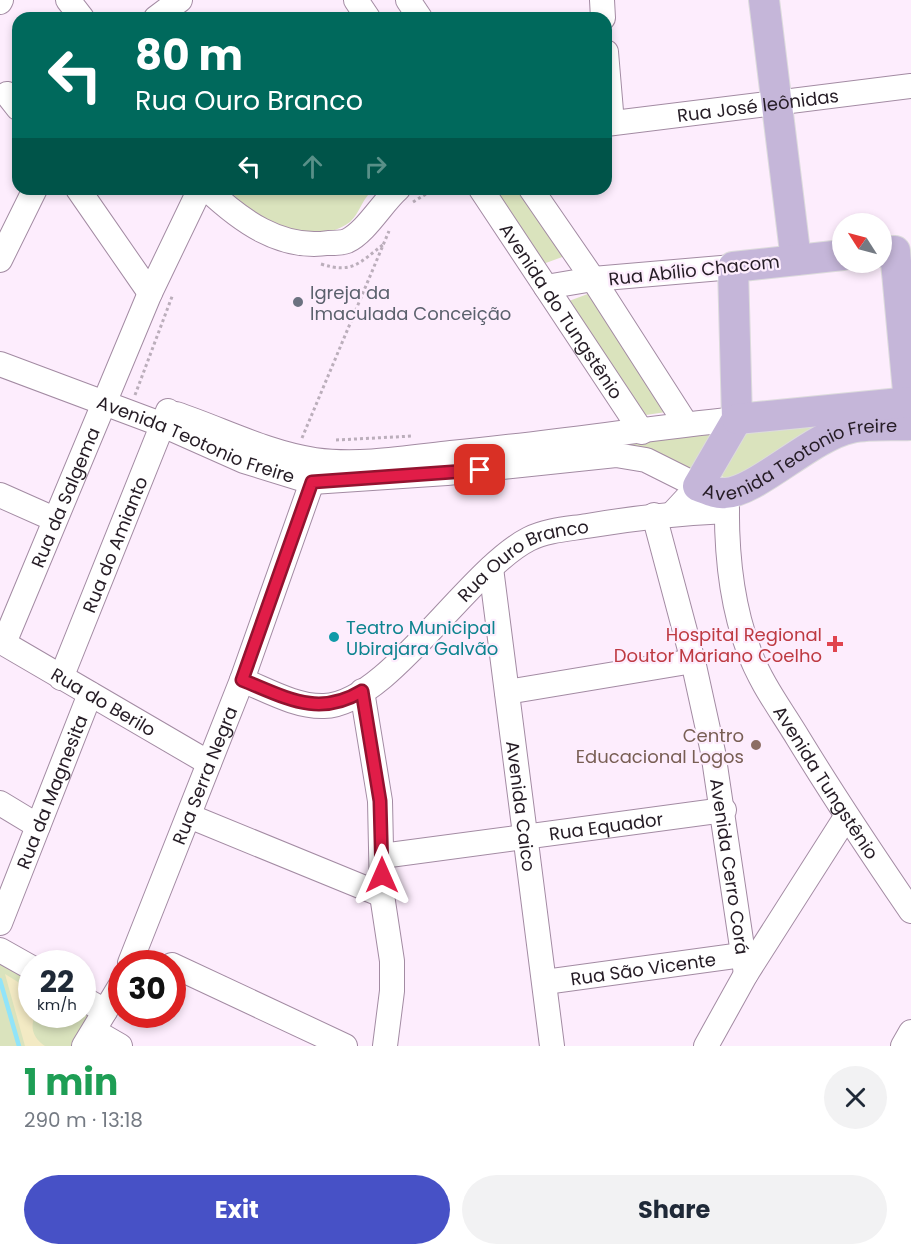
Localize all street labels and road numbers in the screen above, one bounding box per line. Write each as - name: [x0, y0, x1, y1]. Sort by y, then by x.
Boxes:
- street label: Rua José leônidas: [676, 83, 840, 128]
- street label: Avenida do Tungstênio: [494, 218, 629, 404]
- street label: Rua Abílio Chacom: [607, 249, 781, 291]
- street label: Avenida Teotonio Freire: [94, 389, 298, 488]
- street label: Avenida Teotonio Freire: [700, 413, 897, 506]
- street label: Rua da Salgema: [24, 423, 105, 571]
- street label: Rua do Amianto: [76, 472, 153, 616]
- street label: Rua Ouro Branco: [451, 513, 590, 607]
- street label: Rua do Berilo: [47, 661, 161, 742]
- street label: Avenida Tungstênio: [768, 700, 885, 864]
- street label: Rua Serra Negra: [166, 702, 243, 848]
- street label: Rua da Magnesita: [10, 711, 93, 873]
- street label: Avenida Caico: [501, 739, 542, 873]
- street label: Avenida Cerro Corá: [705, 777, 755, 956]
- street label: Rua Equador: [547, 806, 665, 846]
- street label: Rua São Vicente: [569, 946, 717, 991]

